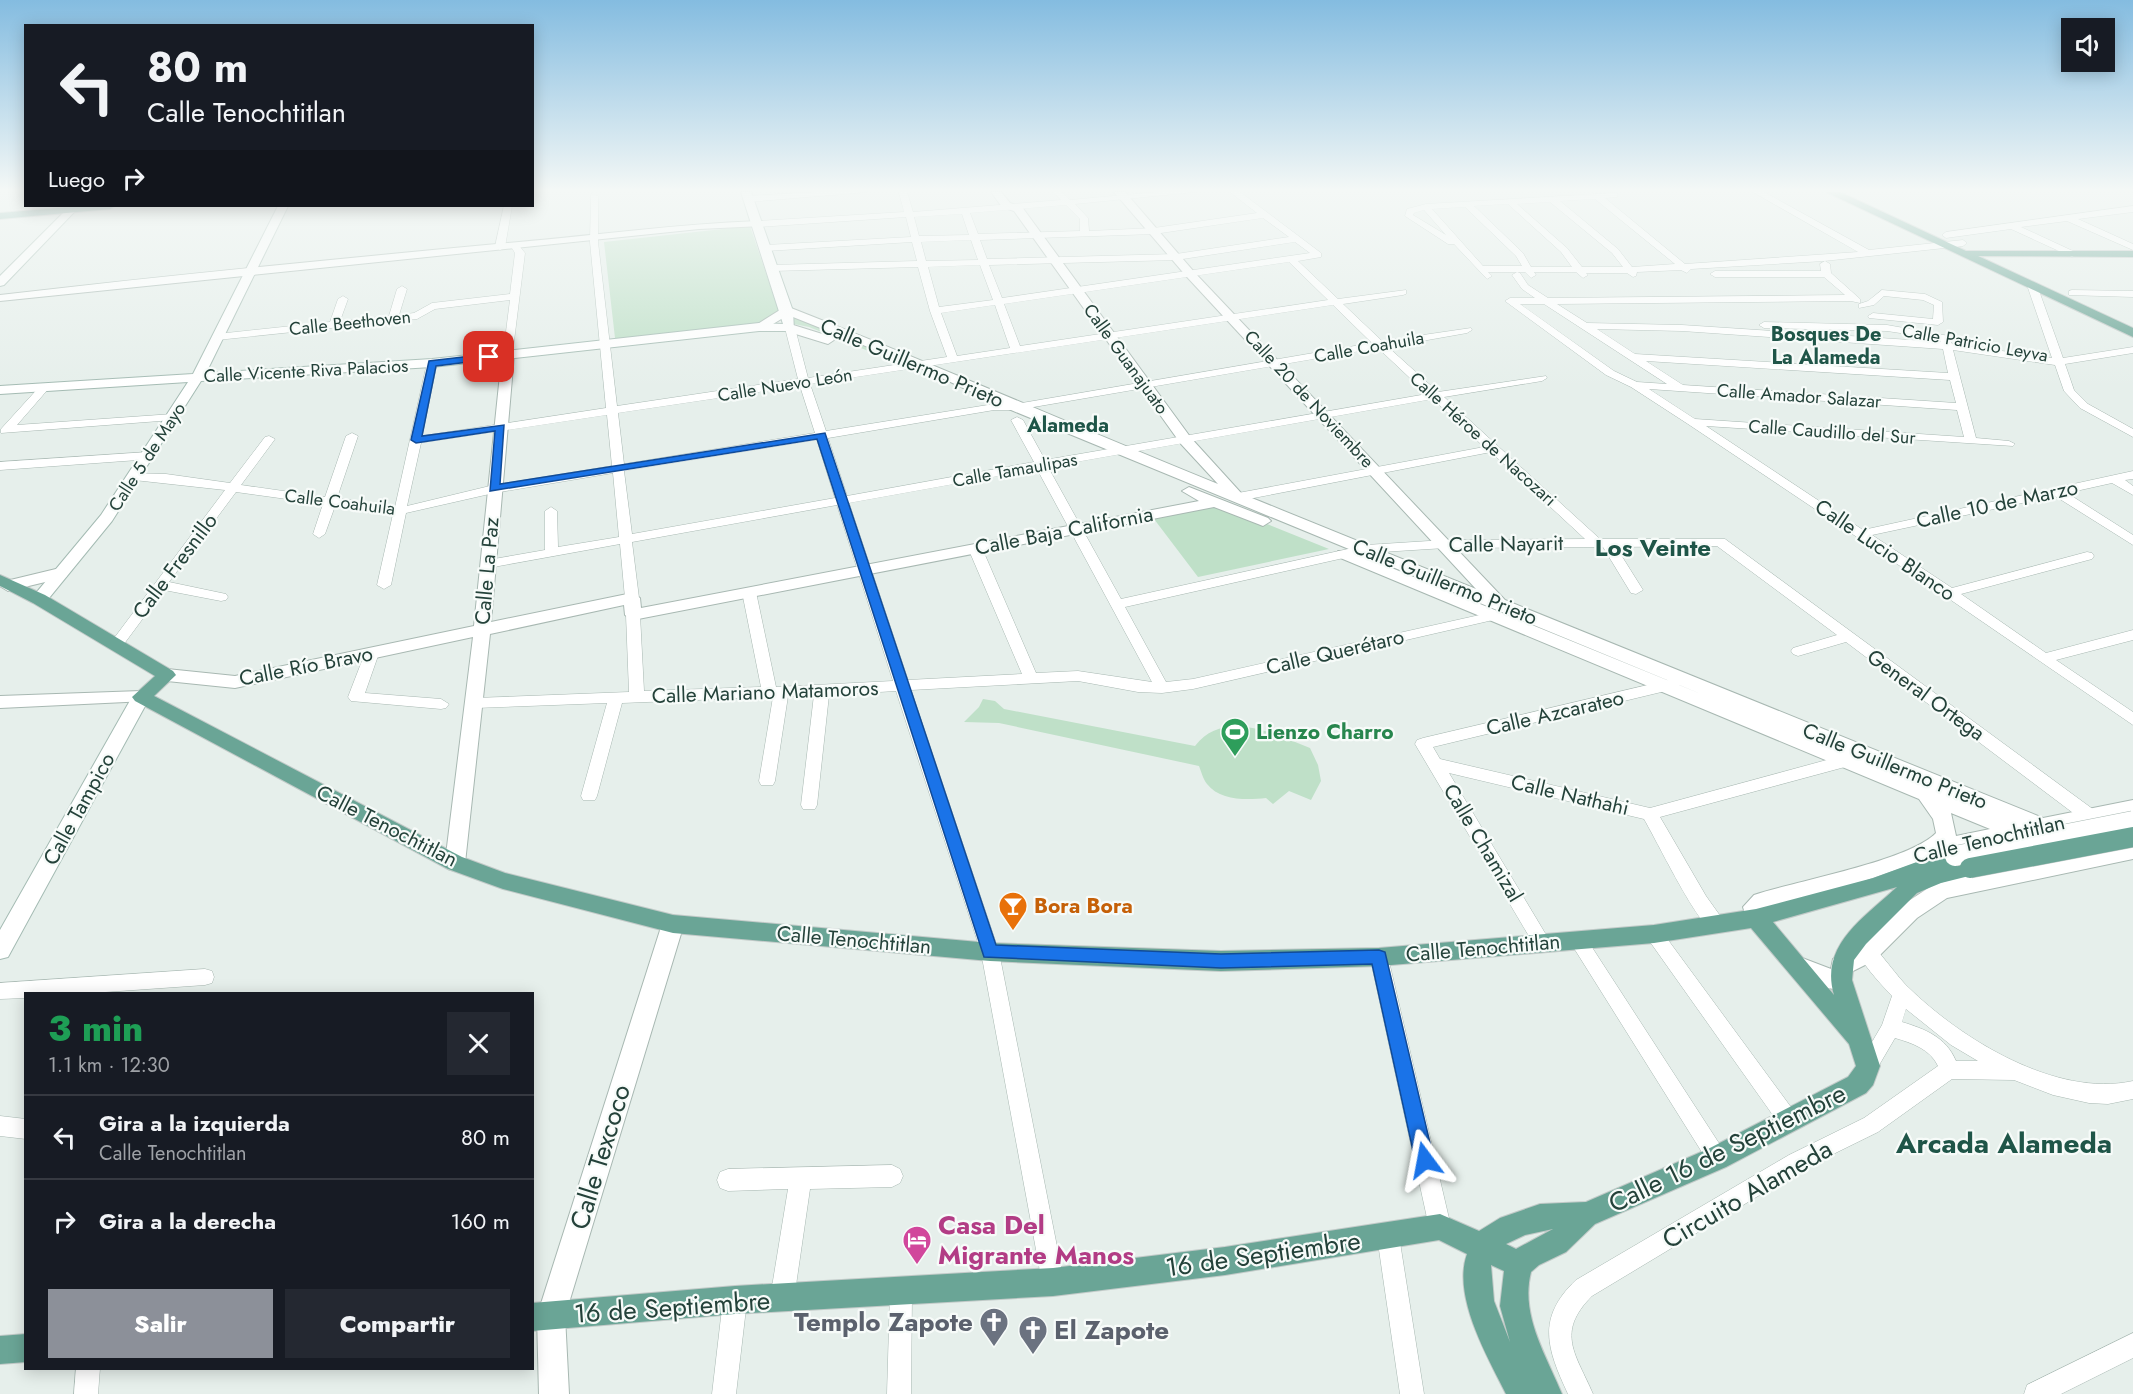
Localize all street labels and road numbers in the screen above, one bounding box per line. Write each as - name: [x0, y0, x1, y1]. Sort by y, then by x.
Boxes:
- street label: Calle Guanajuato: [1077, 298, 1175, 420]
- street label: Calle Beethoven: [288, 304, 412, 342]
- street label: Calle Guillermo Prieto: [816, 311, 1008, 415]
- street label: Calle Patricio Leyva: [1900, 317, 2050, 369]
- street label: Calle 20 de Noviembre: [1238, 324, 1380, 474]
- street label: Calle Coahuila: [1312, 325, 1426, 369]
- street label: Calle Vicente Riva Palacios: [203, 353, 409, 389]
- street label: Calle Nuevo León: [716, 362, 854, 408]
- street label: Calle Héroe de Nacozari: [1404, 366, 1562, 512]
- street label: Calle Amador Salazar: [1716, 377, 1883, 415]
- street label: Calle 5 de Mayo: [102, 397, 192, 517]
- street label: Calle Caudillo del Sur: [1748, 413, 1917, 451]
- street label: Calle Tamaulipas: [951, 446, 1079, 494]
- street label: Calle 10 de Marzo: [1913, 472, 2081, 536]
- street label: Calle Coahuila: [283, 482, 397, 522]
- street label: Calle Lucio Blanco: [1809, 492, 1961, 608]
- street label: Calle Baja California: [972, 499, 1156, 563]
- street label: Calle Fresnillo: [125, 507, 225, 625]
- street label: Calle La Paz: [467, 516, 507, 626]
- street label: Calle Nayarit: [1448, 528, 1564, 560]
- street label: Calle Guillermo Prieto: [1348, 531, 1542, 633]
- street label: Calle Querétaro: [1263, 622, 1407, 682]
- street label: Calle Río Bravo: [237, 638, 375, 694]
- street label: General Ortega: [1861, 642, 1991, 748]
- street label: Calle Mariano Matamoros: [651, 673, 879, 711]
- street label: Calle Azcarateo: [1483, 683, 1627, 743]
- street label: Calle Guillermo Prieto: [1798, 715, 1992, 817]
- street label: Calle Tampico: [36, 747, 122, 871]
- street label: Calle Nathahi: [1508, 767, 1632, 823]
- street label: Calle Tenochtitlan: [311, 777, 463, 875]
- street label: Calle Chamizal: [1436, 778, 1530, 908]
- street label: Calle Tenochtitlan: [1910, 807, 2068, 871]
- street label: Calle Tenochtitlan: [776, 918, 932, 962]
- street label: Calle Tenochtitlan: [1405, 926, 1561, 970]
- street label: Calle 16 de Septiembre: [1602, 1074, 1852, 1222]
- street label: Calle Texcoco: [560, 1080, 640, 1234]
- street label: Circuito Alameda: [1655, 1130, 1839, 1258]
- street label: 16 de Septiembre: [1163, 1222, 1363, 1286]
- street label: 16 de Septiembre: [573, 1281, 771, 1333]

